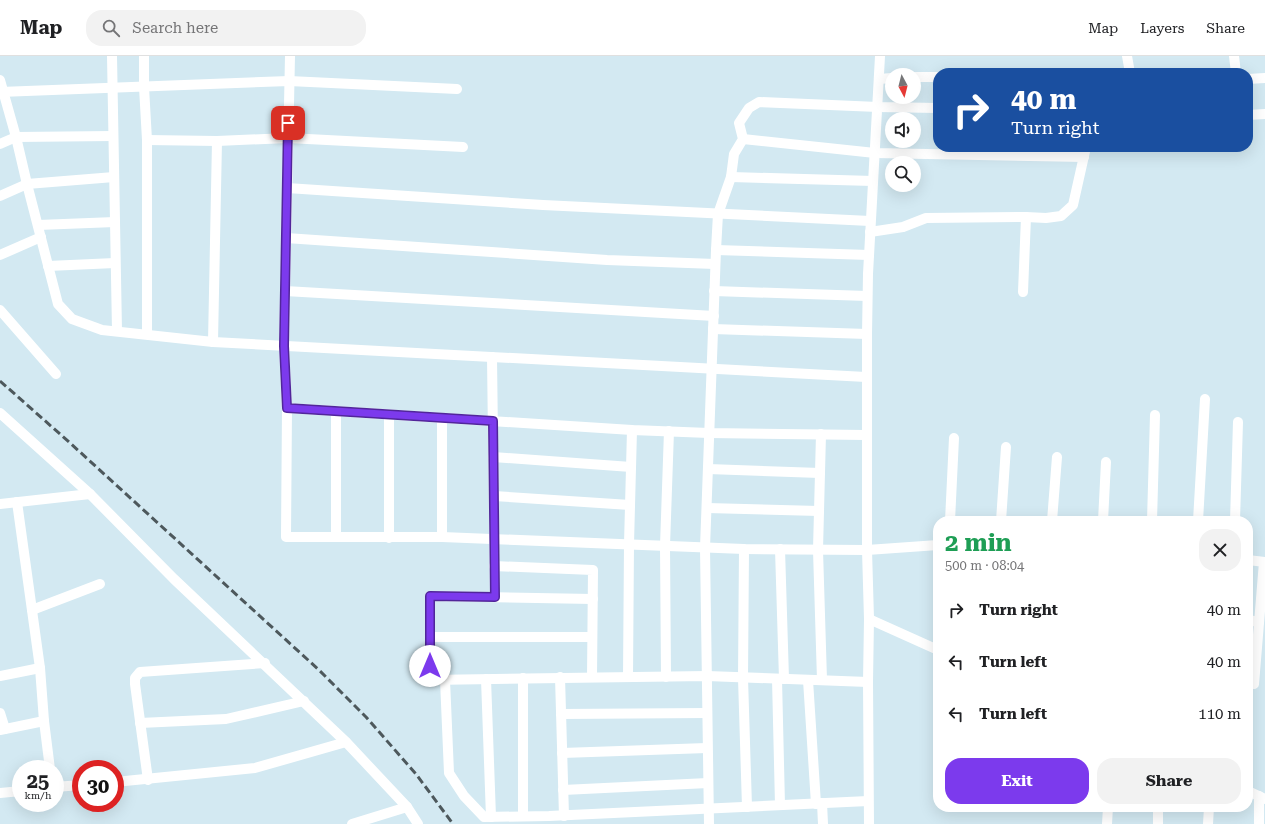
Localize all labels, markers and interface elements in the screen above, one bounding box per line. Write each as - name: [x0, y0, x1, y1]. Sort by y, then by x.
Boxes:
- search box: [86, 10, 366, 46]
- text: Map: [20, 16, 62, 39]
- icon: search: [100, 17, 122, 39]
- text: Search here: [132, 19, 218, 37]
- text: Map: [1088, 20, 1118, 36]
- text: Layers: [1140, 20, 1184, 36]
- text: Share: [1206, 20, 1245, 36]
- north arrow: [885, 68, 921, 104]
- map controls: [885, 68, 921, 192]
- text: 40 m: [1011, 83, 1076, 116]
- icon: right: [945, 84, 997, 136]
- pin: [271, 106, 305, 140]
- icon: arrive: [277, 112, 299, 134]
- button: sound: [885, 112, 921, 148]
- text: Turn right: [1011, 117, 1099, 138]
- button: search: [885, 156, 921, 192]
- text: 2 min: [945, 529, 1012, 557]
- button: close: [1199, 529, 1241, 571]
- text: 500 m · 08:04: [945, 558, 1024, 573]
- icon: right: [945, 599, 967, 621]
- text: Turn right: [979, 601, 1058, 619]
- text: 40 m: [1207, 601, 1241, 619]
- position arrow: [409, 645, 451, 687]
- icon: left: [945, 651, 967, 673]
- text: Turn left: [979, 653, 1047, 671]
- text: 40 m: [1207, 653, 1241, 671]
- icon: left: [945, 703, 967, 725]
- text: Turn left: [979, 705, 1047, 723]
- text: 110 m: [1198, 705, 1241, 723]
- button: Exit: [945, 758, 1089, 804]
- button: Share: [1097, 758, 1241, 804]
- speed limit sign: 30: [72, 760, 124, 812]
- text: 25: [27, 769, 49, 793]
- text: km/h: [25, 790, 51, 801]

